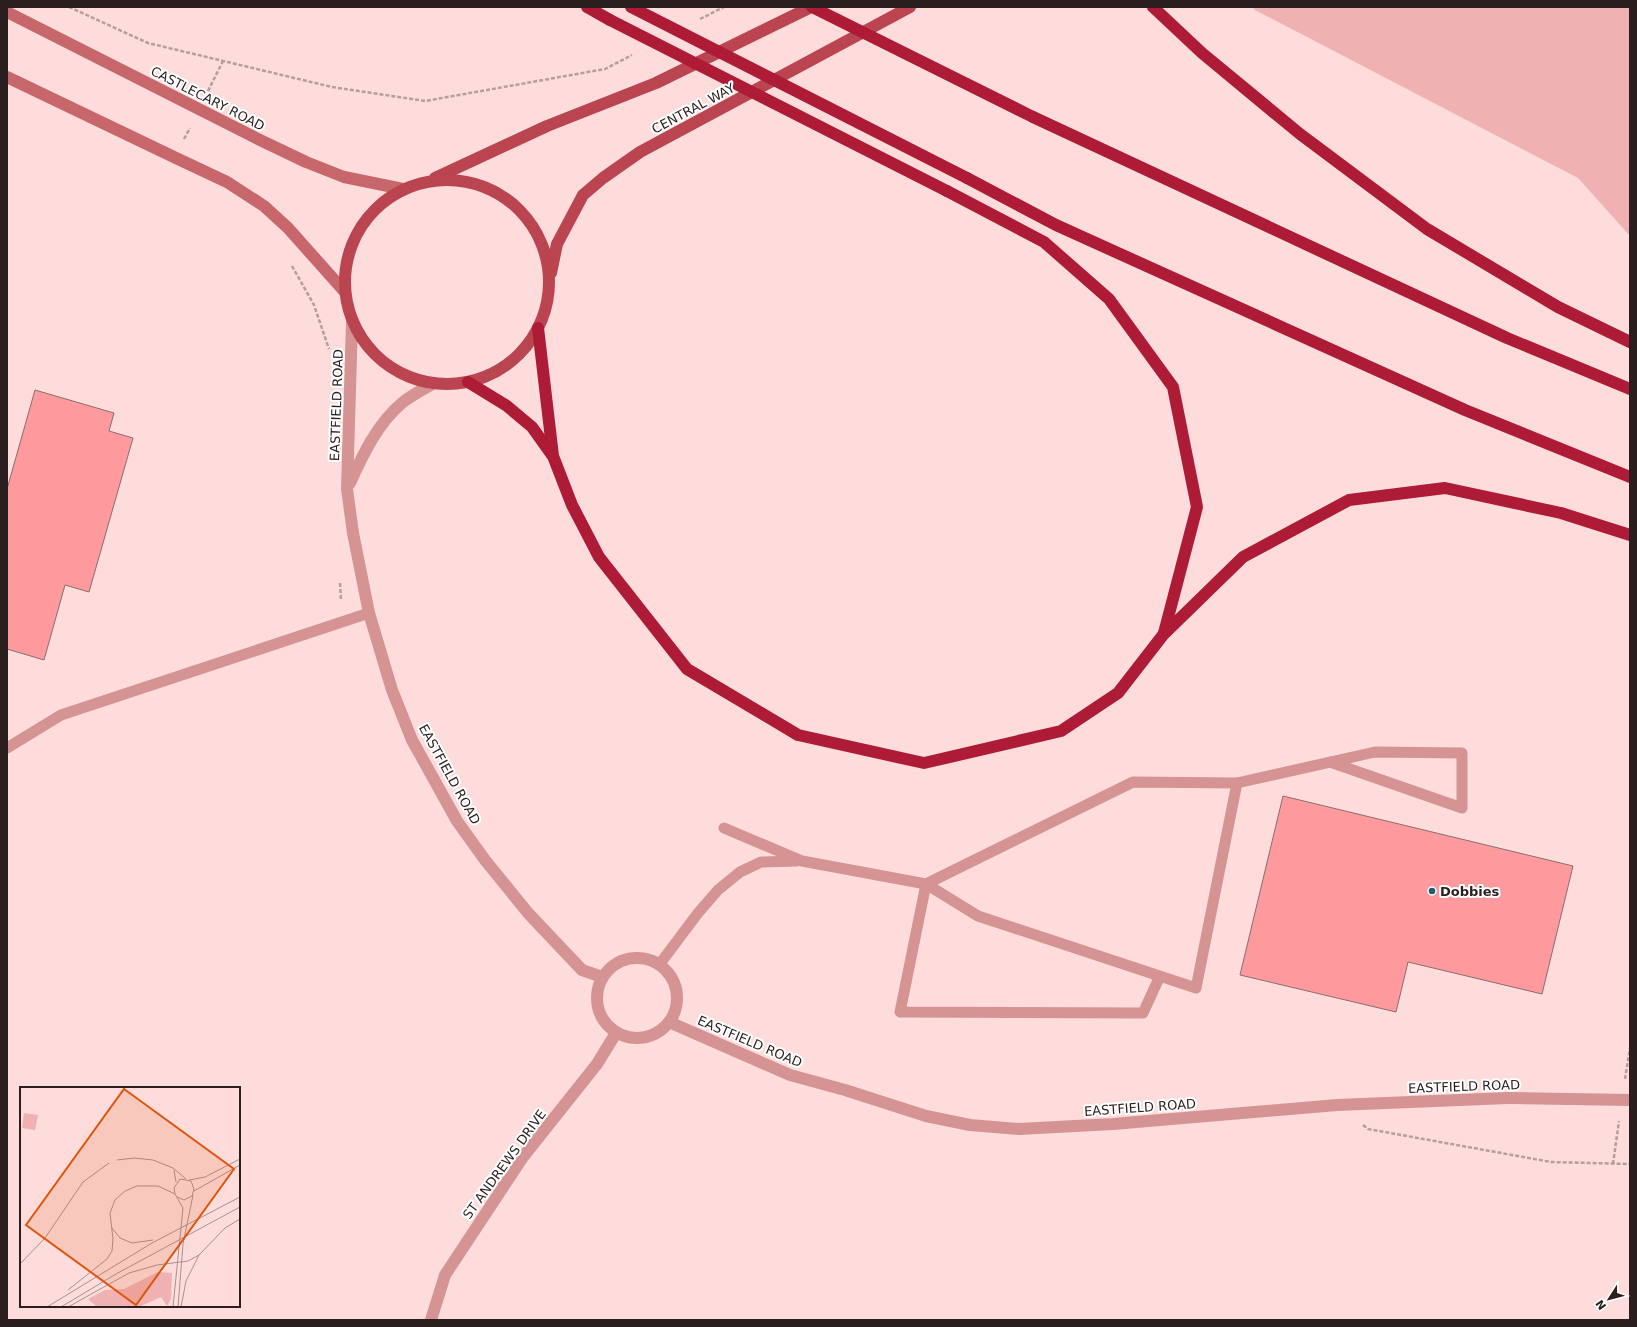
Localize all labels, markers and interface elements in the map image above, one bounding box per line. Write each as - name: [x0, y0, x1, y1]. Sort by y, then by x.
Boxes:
- street label: CASTLECARY ROAD: [148, 63, 267, 134]
- street label: CENTRAL WAY: [649, 80, 737, 137]
- street label: EASTFIELD ROAD: [327, 349, 346, 461]
- street label: EASTFIELD ROAD: [416, 722, 483, 827]
- place label: Dobbies: [1440, 884, 1500, 899]
- marker: Dobbies: [1427, 886, 1437, 896]
- street label: EASTFIELD ROAD: [695, 1013, 804, 1070]
- street label: EASTFIELD ROAD: [1408, 1077, 1520, 1096]
- inset map: [20, 1087, 240, 1307]
- street label: EASTFIELD ROAD: [1084, 1096, 1196, 1119]
- street label: ST ANDREWS DRIVE: [460, 1107, 549, 1222]
- north arrow: [1589, 1279, 1629, 1319]
- text: N: [1593, 1297, 1609, 1312]

